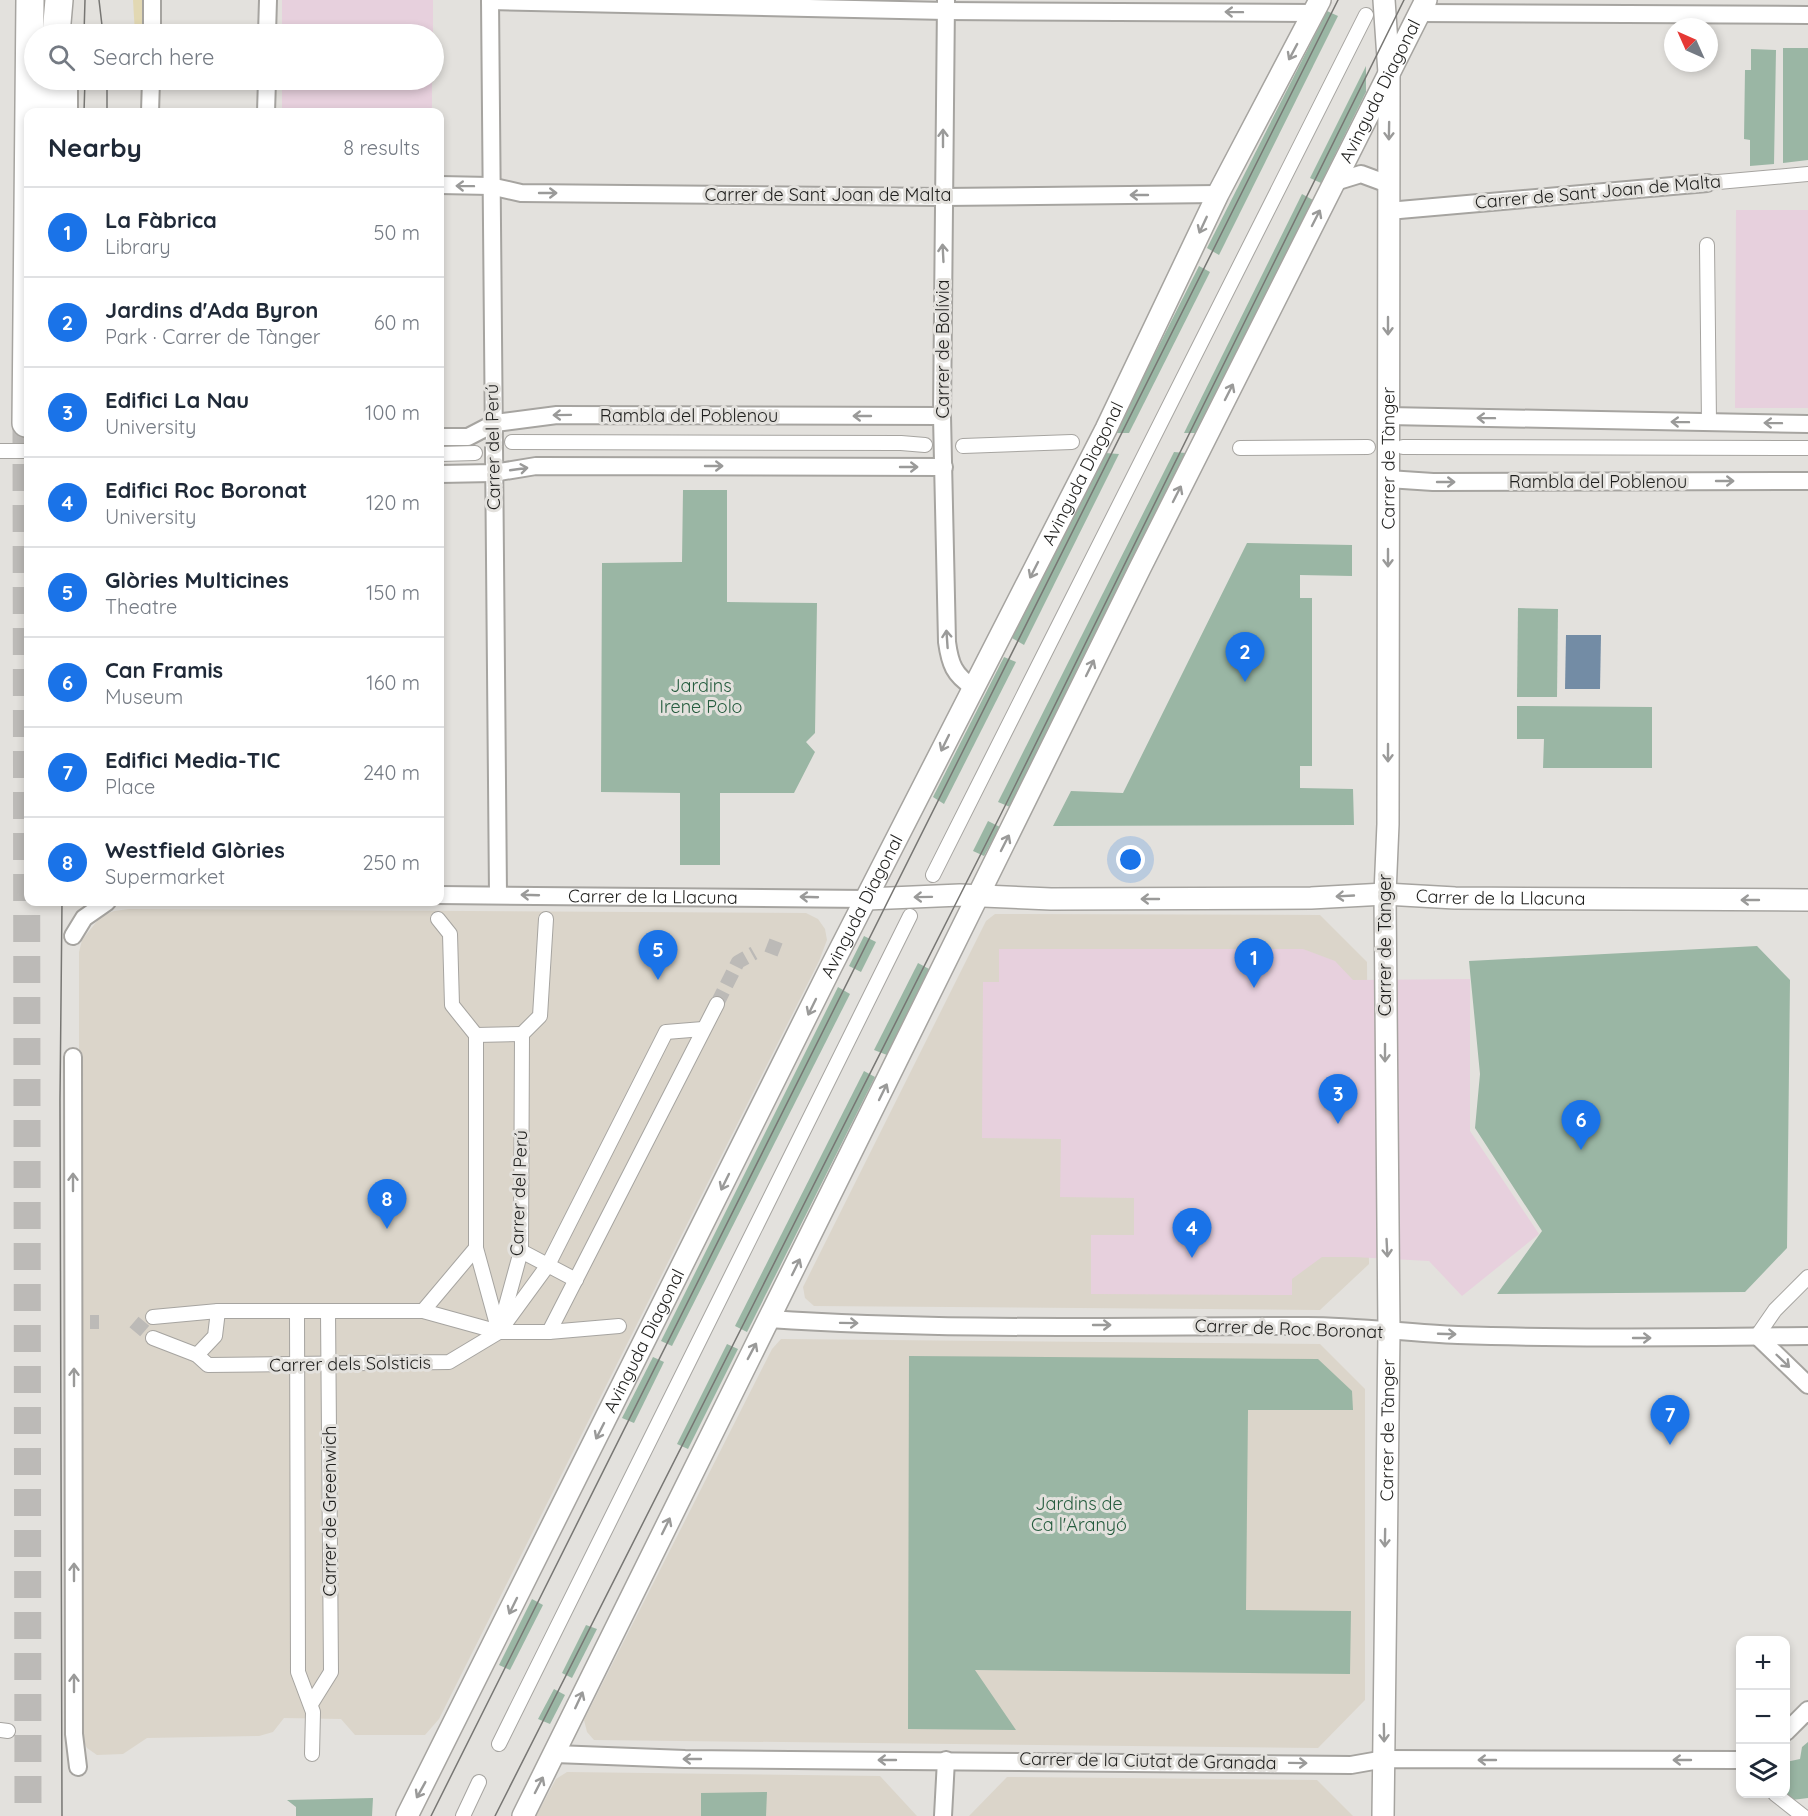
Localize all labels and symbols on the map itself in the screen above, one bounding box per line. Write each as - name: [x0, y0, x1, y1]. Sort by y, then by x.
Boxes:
- one-way arrow: [1224, 6, 1244, 18]
- street label: Avinguda Diagonal: [1334, 15, 1425, 167]
- north arrow: [1664, 18, 1718, 72]
- one-way arrow: [1287, 43, 1299, 60]
- one-way arrow: [1383, 121, 1394, 141]
- one-way arrow: [937, 129, 949, 149]
- street label: Carrer de Sant Joan de Malta: [1474, 169, 1722, 214]
- one-way arrow: [455, 180, 475, 192]
- street label: Carrer de Sant Joan de Malta: [705, 183, 951, 206]
- one-way arrow: [537, 188, 557, 199]
- one-way arrow: [1129, 189, 1149, 201]
- one-way arrow: [1311, 210, 1323, 228]
- one-way arrow: [1197, 216, 1209, 234]
- one-way arrow: [938, 243, 949, 263]
- street label: Carrer de Bolívia: [931, 280, 954, 418]
- one-way arrow: [1382, 316, 1394, 336]
- street label: Carrer del Perú: [480, 384, 505, 510]
- one-way arrow: [1223, 384, 1235, 402]
- street label: Carrer de Tànger: [1376, 387, 1400, 529]
- street label: Avinguda Diagonal: [1037, 398, 1128, 549]
- street label: Rambla del Poblenou: [600, 404, 778, 427]
- one-way arrow: [553, 409, 573, 421]
- one-way arrow: [853, 411, 873, 422]
- one-way arrow: [1476, 413, 1496, 424]
- one-way arrow: [1671, 416, 1691, 427]
- one-way arrow: [1764, 417, 1784, 429]
- one-way arrow: [703, 460, 723, 472]
- one-way arrow: [898, 461, 918, 473]
- one-way arrow: [508, 463, 528, 474]
- street label: Rambla del Poblenou: [1509, 470, 1687, 493]
- one-way arrow: [1715, 475, 1735, 487]
- one-way arrow: [1436, 476, 1456, 488]
- one-way arrow: [1172, 485, 1184, 503]
- one-way arrow: [1382, 548, 1394, 568]
- one-way arrow: [1028, 560, 1039, 578]
- one-way arrow: [941, 630, 952, 650]
- pin: 2: [1226, 632, 1264, 682]
- one-way arrow: [1085, 660, 1097, 678]
- park label: Jardins Irene Polo: [660, 674, 742, 718]
- one-way arrow: [939, 734, 951, 752]
- one-way arrow: [1382, 743, 1394, 763]
- street label: Avinguda Diagonal: [815, 831, 908, 982]
- one-way arrow: [999, 835, 1011, 853]
- your location: [1116, 845, 1145, 874]
- street label: Carrer de Tànger: [1373, 874, 1396, 1016]
- street label: Carrer de la Llacuna: [568, 884, 738, 909]
- street label: Carrer de la Llacuna: [1415, 884, 1586, 910]
- one-way arrow: [520, 889, 540, 901]
- one-way arrow: [799, 891, 819, 903]
- one-way arrow: [913, 891, 933, 902]
- one-way arrow: [1335, 891, 1355, 902]
- one-way arrow: [1140, 893, 1160, 904]
- one-way arrow: [1740, 894, 1760, 906]
- pin: 5: [638, 930, 678, 980]
- pin: 1: [1234, 938, 1274, 988]
- one-way arrow: [805, 998, 817, 1016]
- one-way arrow: [1379, 1043, 1391, 1063]
- pin: 3: [1318, 1074, 1358, 1124]
- one-way arrow: [877, 1083, 889, 1101]
- pin: 6: [1562, 1100, 1600, 1150]
- street label: Carrer del Perú: [505, 1130, 532, 1256]
- one-way arrow: [67, 1173, 79, 1193]
- one-way arrow: [719, 1173, 731, 1190]
- pin: 8: [368, 1180, 406, 1229]
- pin: 4: [1172, 1208, 1212, 1258]
- one-way arrow: [1382, 1238, 1393, 1258]
- one-way arrow: [791, 1258, 802, 1276]
- street label: Avinguda Diagonal: [598, 1265, 689, 1417]
- street label: Carrer de Roc Boronat: [1194, 1314, 1384, 1343]
- one-way arrow: [838, 1317, 858, 1328]
- one-way arrow: [1092, 1319, 1112, 1331]
- one-way arrow: [1437, 1329, 1457, 1340]
- one-way arrow: [1632, 1332, 1652, 1343]
- one-way arrow: [746, 1343, 758, 1360]
- street label: Carrer dels Solsticis: [269, 1351, 431, 1376]
- one-way arrow: [1775, 1353, 1790, 1368]
- street label: Carrer de Tànger: [1375, 1359, 1400, 1501]
- one-way arrow: [68, 1368, 80, 1388]
- pin: 7: [1650, 1396, 1690, 1445]
- one-way arrow: [594, 1422, 605, 1440]
- street label: Carrer de Greenwich: [318, 1426, 341, 1596]
- park label: Jardins de Ca l'Aranyó: [1031, 1492, 1127, 1536]
- one-way arrow: [660, 1517, 672, 1535]
- one-way arrow: [1379, 1527, 1391, 1547]
- one-way arrow: [68, 1563, 80, 1583]
- one-way arrow: [507, 1597, 519, 1615]
- one-way arrow: [68, 1673, 80, 1693]
- one-way arrow: [573, 1692, 585, 1710]
- one-way arrow: [1378, 1722, 1390, 1742]
- street label: Carrer de la Ciutat de Granada: [1019, 1747, 1277, 1774]
- one-way arrow: [683, 1753, 703, 1765]
- one-way arrow: [878, 1754, 898, 1766]
- one-way arrow: [1478, 1754, 1498, 1766]
- one-way arrow: [1673, 1754, 1693, 1766]
- one-way arrow: [1288, 1757, 1308, 1769]
- one-way arrow: [533, 1776, 545, 1794]
- one-way arrow: [415, 1780, 426, 1798]

